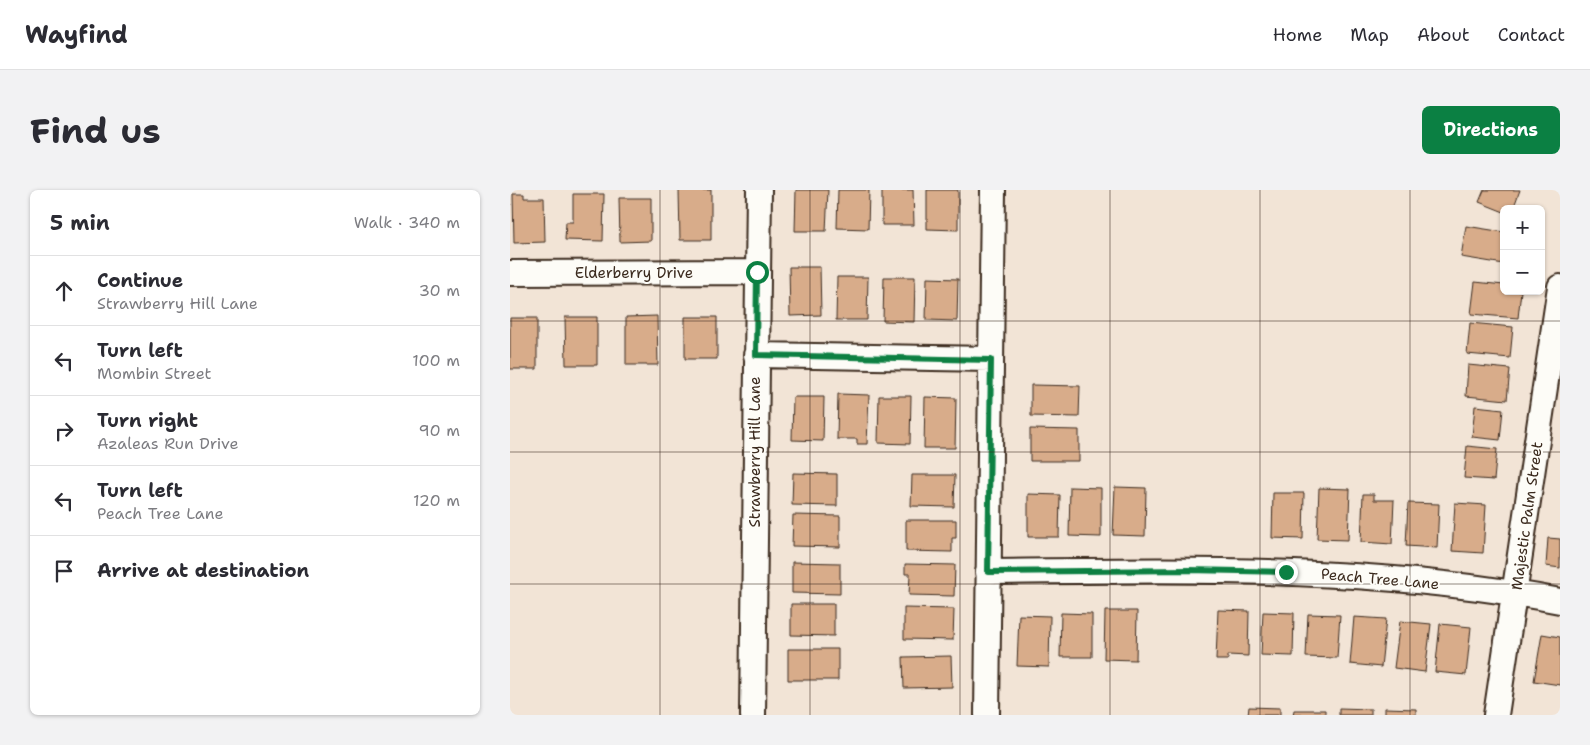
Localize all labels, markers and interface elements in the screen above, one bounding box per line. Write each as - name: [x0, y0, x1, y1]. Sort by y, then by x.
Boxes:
- text: Wayfind: [25, 19, 128, 51]
- text: Home: [1273, 23, 1322, 47]
- text: Map: [1350, 23, 1389, 47]
- text: About: [1417, 23, 1470, 47]
- text: Contact: [1498, 23, 1565, 47]
- button: Directions: [1422, 106, 1560, 154]
- text: Find us: [30, 107, 161, 154]
- map controls: [1500, 205, 1545, 295]
- button: +: [1500, 205, 1545, 250]
- text: 5 min: [50, 209, 110, 237]
- text: Walk · 340 m: [354, 212, 460, 233]
- button: −: [1500, 250, 1545, 295]
- route start: [746, 261, 769, 284]
- street label: Elderberry Drive: [575, 263, 693, 283]
- text: Continue: [97, 268, 183, 293]
- icon: ahead: [50, 277, 78, 305]
- text: 30 m: [419, 280, 460, 301]
- text: Strawberry Hill Lane: [97, 293, 258, 314]
- text: Turn left: [97, 338, 183, 363]
- icon: left: [50, 347, 78, 375]
- text: 100 m: [412, 350, 460, 371]
- text: Mombin Street: [97, 363, 212, 384]
- street label: Strawberry Hill Lane: [745, 377, 765, 527]
- text: Turn right: [97, 408, 198, 433]
- icon: right: [50, 417, 78, 445]
- text: 90 m: [419, 420, 460, 441]
- text: Azaleas Run Drive: [97, 433, 238, 454]
- street label: Majestic Palm Street: [1507, 440, 1547, 592]
- text: Turn left: [97, 478, 183, 503]
- icon: left: [50, 487, 78, 515]
- text: 120 m: [413, 490, 460, 511]
- text: Peach Tree Lane: [97, 503, 224, 524]
- icon: arrive: [50, 557, 78, 585]
- text: Arrive at destination: [97, 558, 309, 583]
- route end: [1275, 561, 1298, 584]
- street label: Peach Tree Lane: [1320, 564, 1440, 594]

